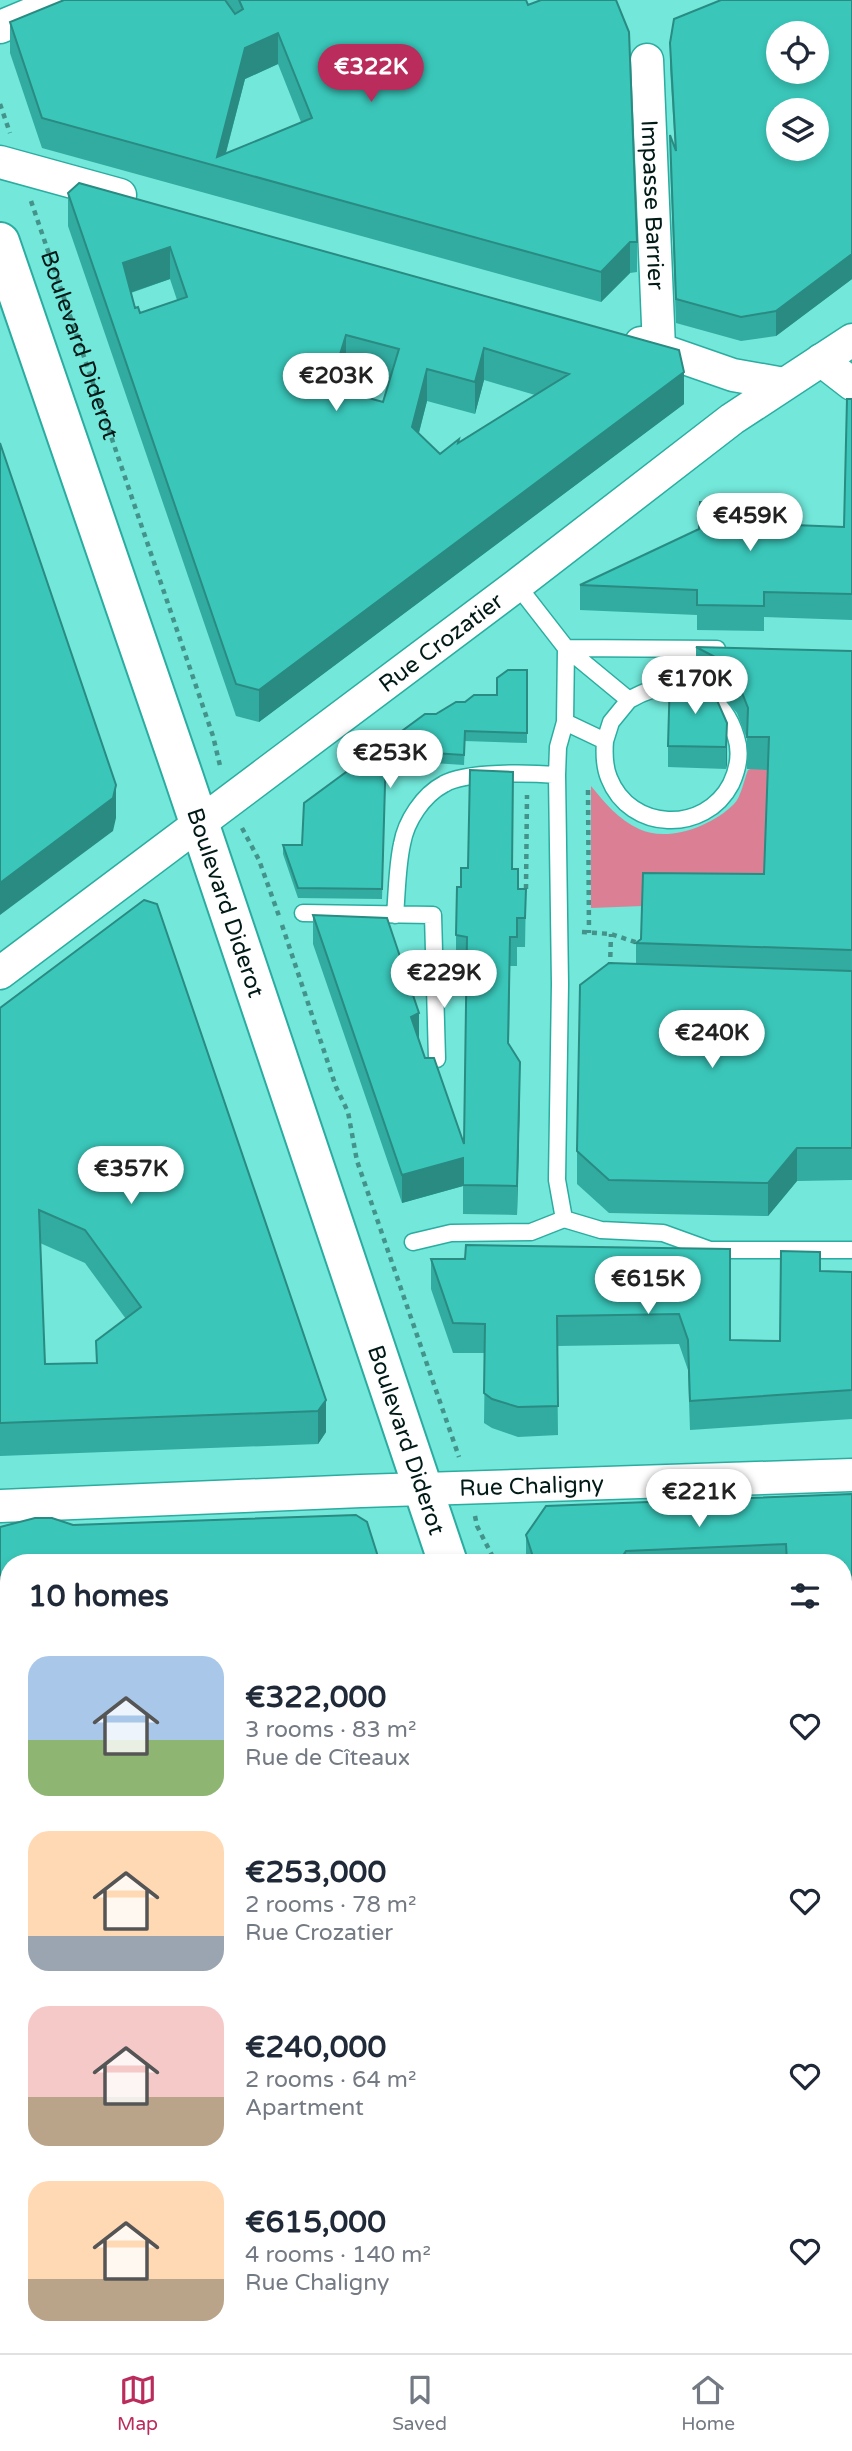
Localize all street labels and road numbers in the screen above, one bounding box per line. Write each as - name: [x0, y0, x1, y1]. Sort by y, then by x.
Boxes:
- street label: Impasse Barrier: [635, 119, 670, 291]
- street label: Boulevard Diderot: [34, 247, 124, 444]
- street label: Rue Crozatier: [374, 587, 509, 699]
- street label: Boulevard Diderot: [180, 804, 270, 1001]
- street label: Boulevard Diderot: [361, 1342, 451, 1539]
- street label: Rue Chaligny: [459, 1470, 604, 1503]

